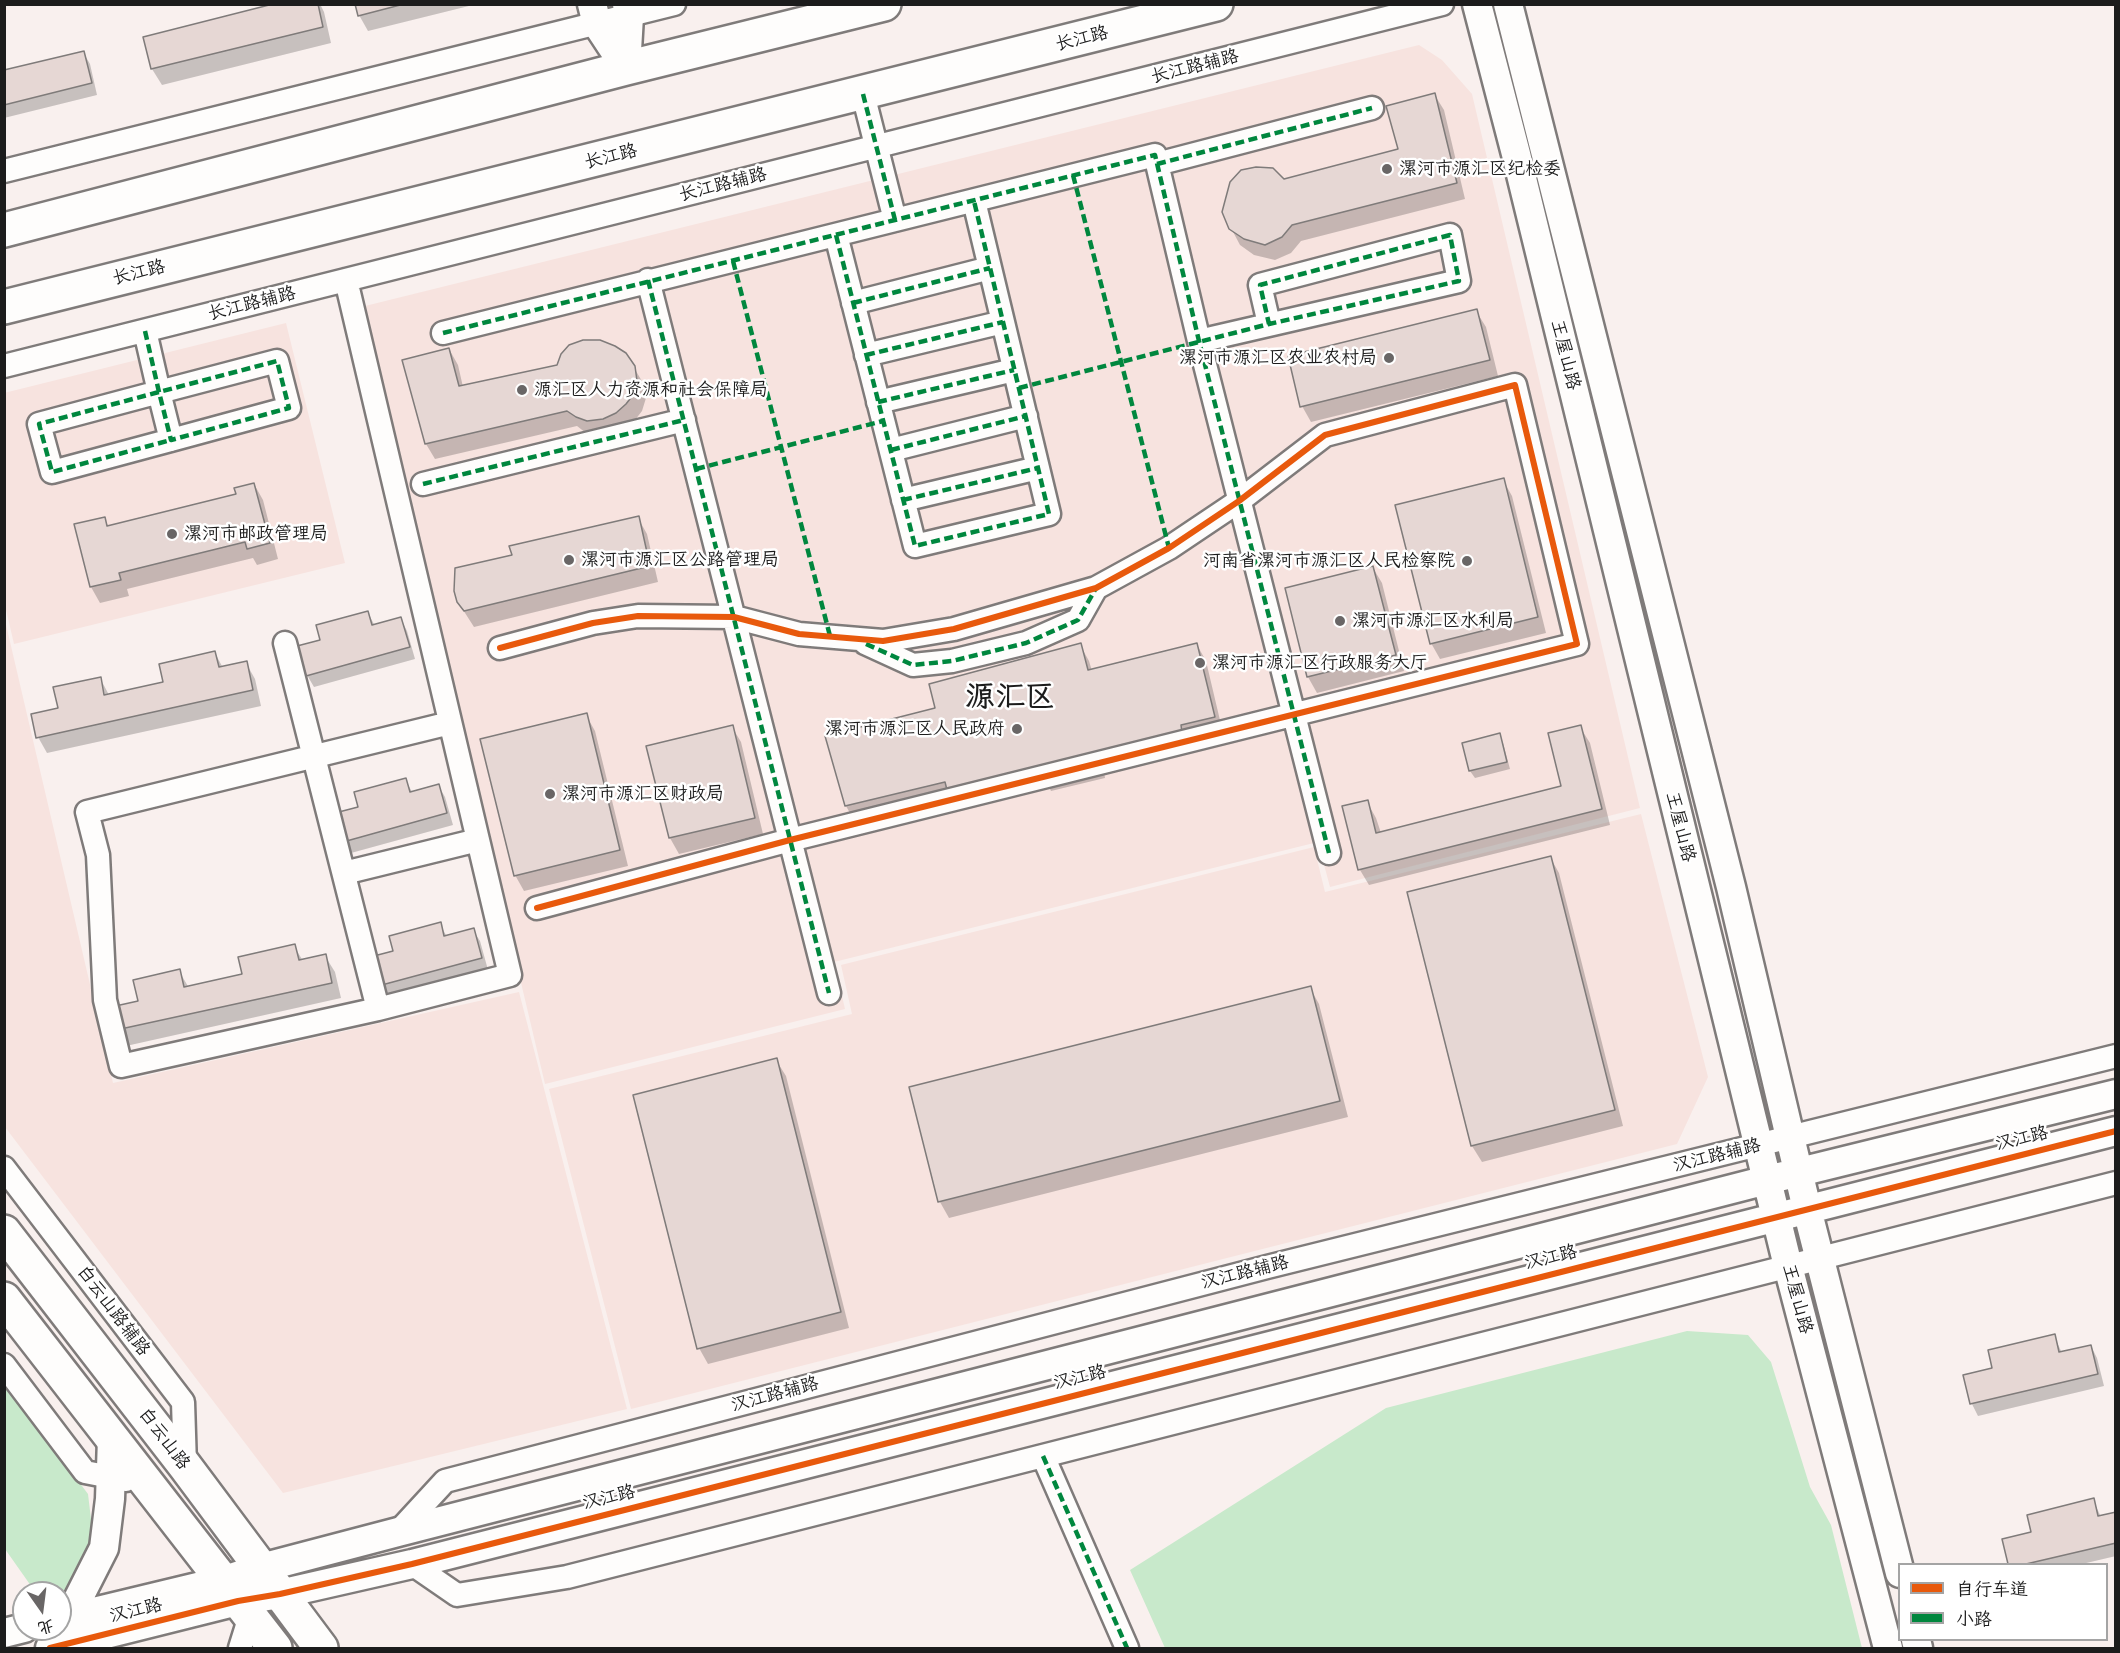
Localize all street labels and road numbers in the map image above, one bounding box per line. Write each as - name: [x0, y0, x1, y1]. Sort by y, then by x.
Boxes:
- street label: 长江路: [1053, 22, 1111, 56]
- street label: 长江路辅路: [1149, 46, 1241, 88]
- street label: 长江路: [582, 140, 640, 174]
- street label: 长江路辅路: [677, 164, 769, 206]
- street label: 长江路: [110, 256, 168, 290]
- street label: 长江路辅路: [206, 283, 298, 325]
- street label: 王屋山路: [1546, 317, 1584, 393]
- street label: 王屋山路: [1661, 789, 1699, 865]
- street label: 汉江路: [1993, 1122, 2051, 1156]
- street label: 汉江路辅路: [1671, 1135, 1763, 1177]
- street label: 汉江路: [1522, 1241, 1580, 1275]
- street label: 汉江路辅路: [1199, 1252, 1291, 1294]
- street label: 白云山路辅路: [72, 1261, 154, 1361]
- street label: 王屋山路: [1777, 1261, 1817, 1337]
- street label: 汉江路: [1051, 1361, 1109, 1395]
- street label: 汉江路辅路: [729, 1373, 821, 1417]
- street label: 白云山路: [134, 1404, 194, 1474]
- street label: 汉江路: [580, 1481, 638, 1515]
- street label: 汉江路: [107, 1594, 165, 1628]

